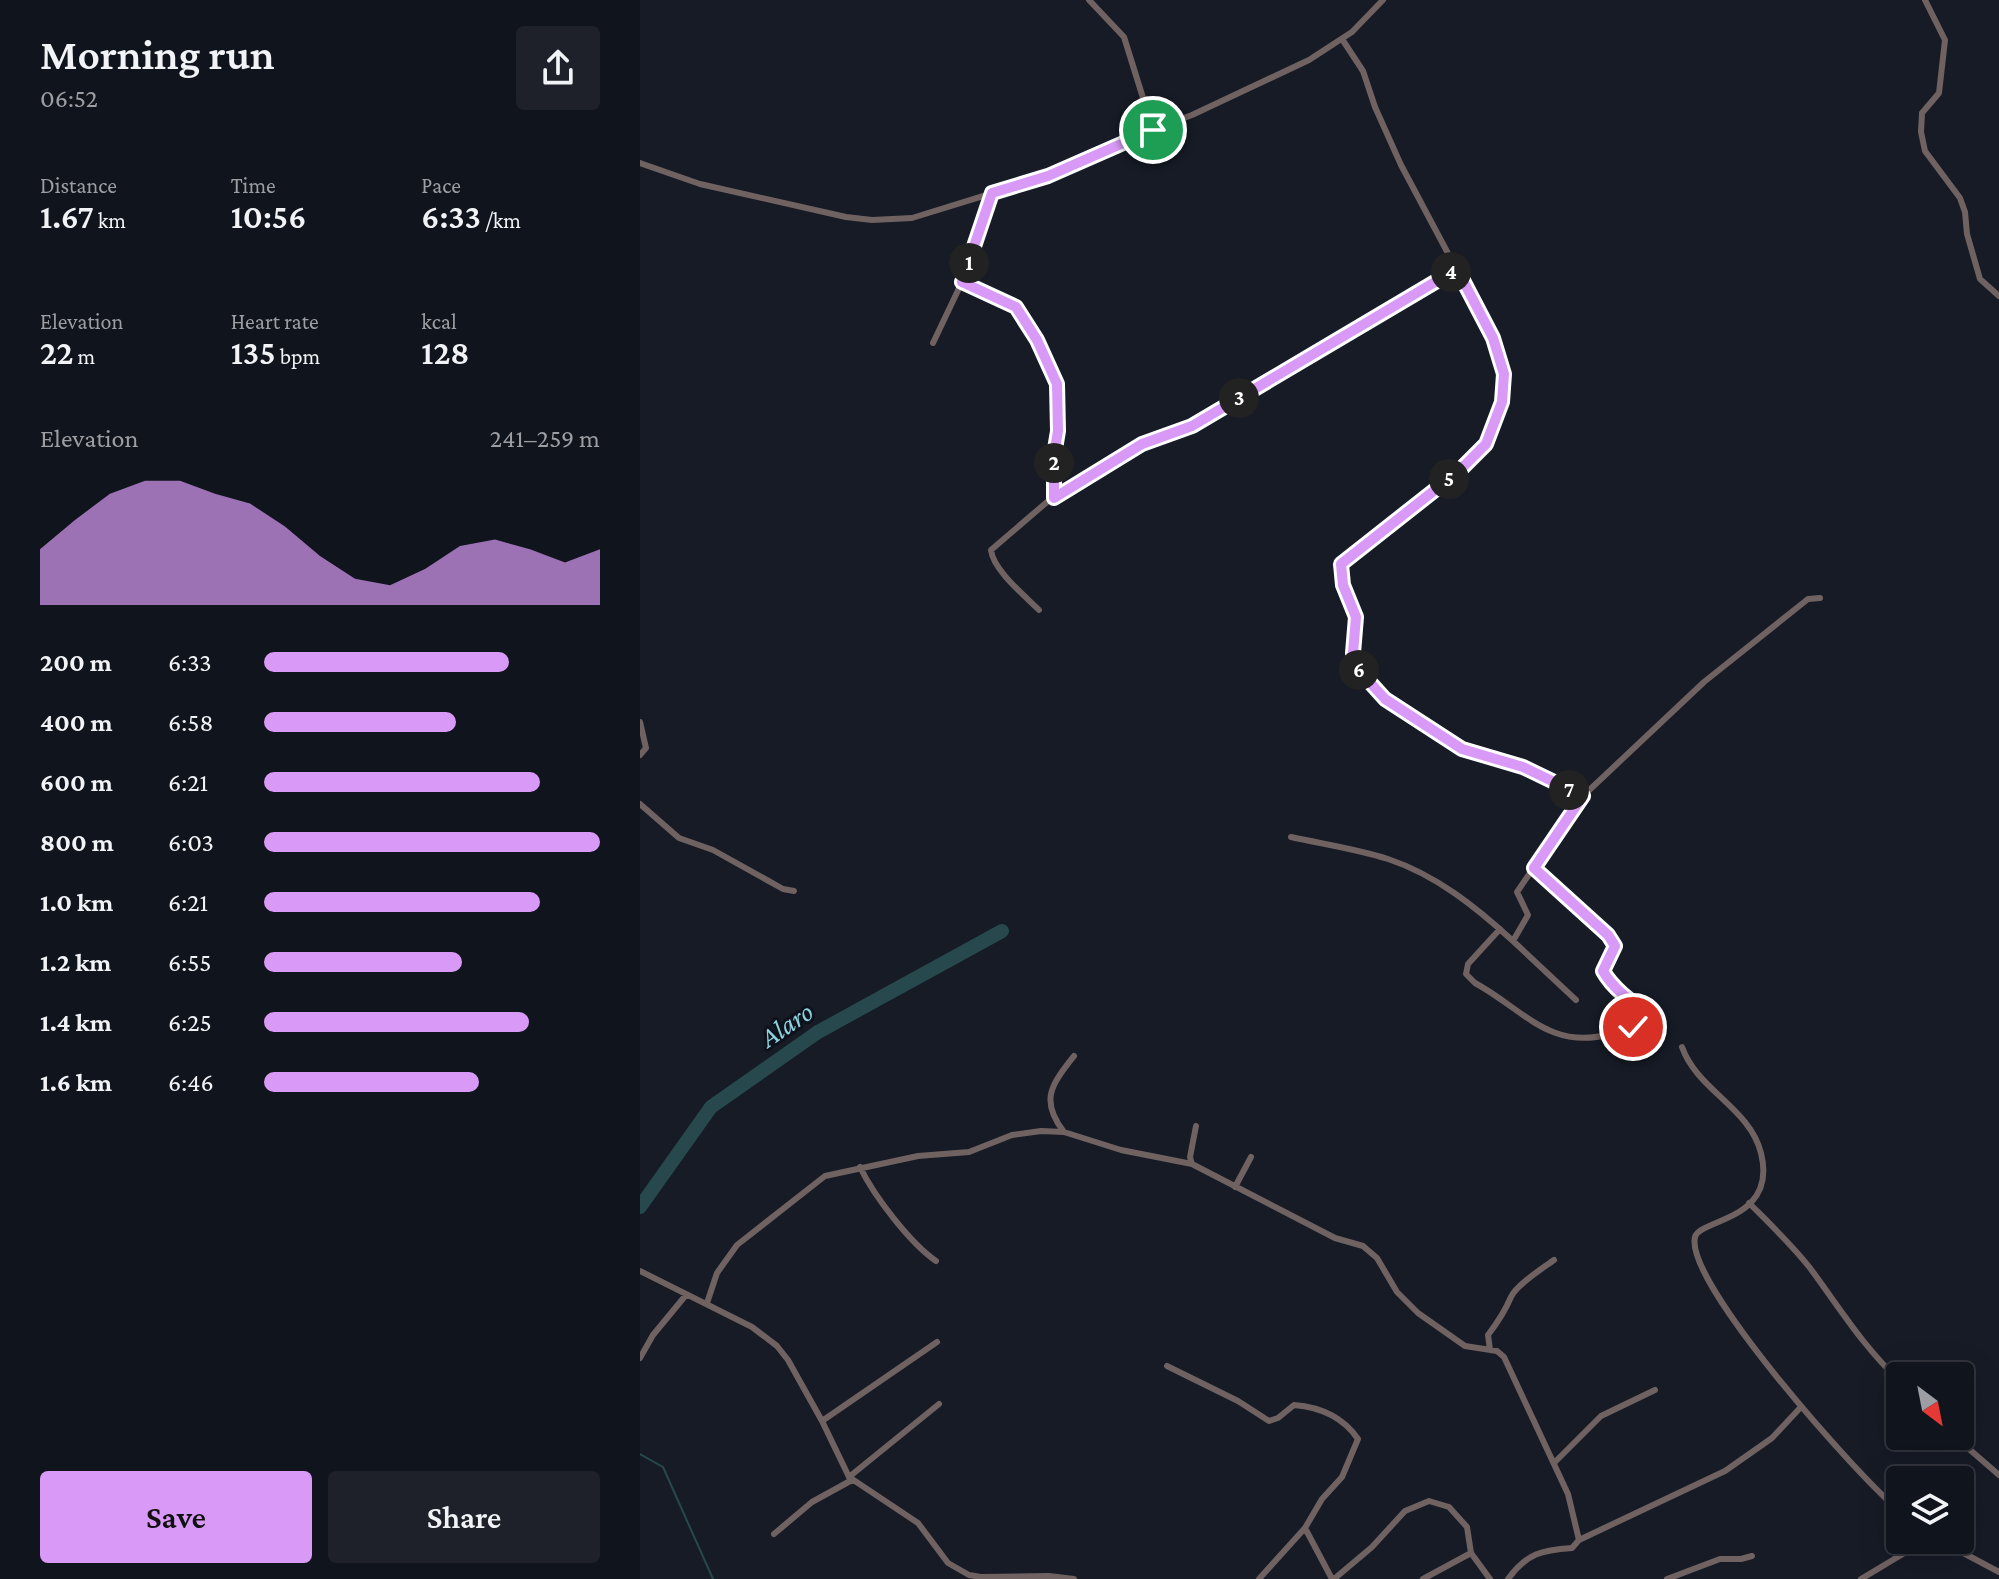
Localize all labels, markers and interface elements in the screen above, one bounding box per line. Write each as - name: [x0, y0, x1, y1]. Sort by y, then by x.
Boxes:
- button: share: [516, 26, 600, 110]
- text: Morning run: [40, 30, 275, 78]
- text: 06:52: [40, 84, 98, 113]
- pin: [1119, 96, 1187, 164]
- icon: arrive: [1131, 108, 1175, 152]
- text: Distance: [40, 173, 117, 198]
- text: Time: [231, 173, 276, 198]
- text: Pace: [421, 173, 461, 198]
- text: 1.67: [40, 198, 94, 235]
- text: 10:56: [231, 198, 306, 235]
- text: 6:33: [421, 198, 481, 235]
- text: km: [94, 208, 126, 233]
- text: /km: [481, 208, 521, 233]
- pin: 1: [949, 243, 989, 283]
- text: 1: [965, 250, 973, 275]
- pin: 4: [1431, 252, 1471, 292]
- text: 4: [1445, 259, 1457, 284]
- text: Elevation: [40, 309, 123, 334]
- text: Heart rate: [231, 309, 319, 334]
- text: kcal: [421, 309, 457, 334]
- text: 22: [40, 334, 73, 371]
- text: 135: [231, 334, 276, 371]
- text: 128: [421, 334, 470, 371]
- text: m: [73, 344, 95, 369]
- text: bpm: [276, 344, 320, 369]
- pin: 3: [1219, 378, 1259, 418]
- text: 3: [1234, 385, 1244, 410]
- text: Elevation: [40, 424, 138, 453]
- text: 241–259 m: [490, 424, 600, 453]
- pin: 2: [1034, 443, 1074, 483]
- text: 2: [1048, 450, 1060, 475]
- pin: 5: [1429, 459, 1469, 499]
- text: 5: [1444, 466, 1454, 491]
- text: 200 m: [40, 648, 112, 677]
- text: 6:33: [168, 648, 212, 677]
- pin: 6: [1339, 650, 1379, 690]
- text: 6: [1353, 657, 1365, 682]
- text: 400 m: [40, 708, 113, 737]
- text: 6:58: [168, 708, 213, 737]
- text: 600 m: [40, 768, 113, 797]
- text: 6:21: [168, 768, 208, 797]
- pin: 7: [1549, 770, 1589, 810]
- text: 7: [1564, 777, 1574, 802]
- text: 800 m: [40, 828, 114, 857]
- text: 6:03: [168, 828, 214, 857]
- text: 1.0 km: [40, 888, 113, 917]
- text: 6:21: [168, 888, 208, 917]
- text: 1.2 km: [40, 948, 111, 977]
- text: 6:55: [168, 948, 211, 977]
- pin: [1599, 993, 1667, 1061]
- water label: Alaro: [752, 996, 819, 1054]
- icon: check: [1611, 1005, 1655, 1049]
- text: 1.4 km: [40, 1008, 112, 1037]
- text: 6:25: [168, 1008, 212, 1037]
- text: 1.6 km: [40, 1068, 112, 1097]
- text: 6:46: [168, 1068, 214, 1097]
- north arrow: [1886, 1362, 1974, 1450]
- map controls: [1886, 1362, 1974, 1554]
- button: layers: [1886, 1466, 1974, 1554]
- button: Save: [40, 1471, 312, 1563]
- button: Share: [328, 1471, 600, 1563]

